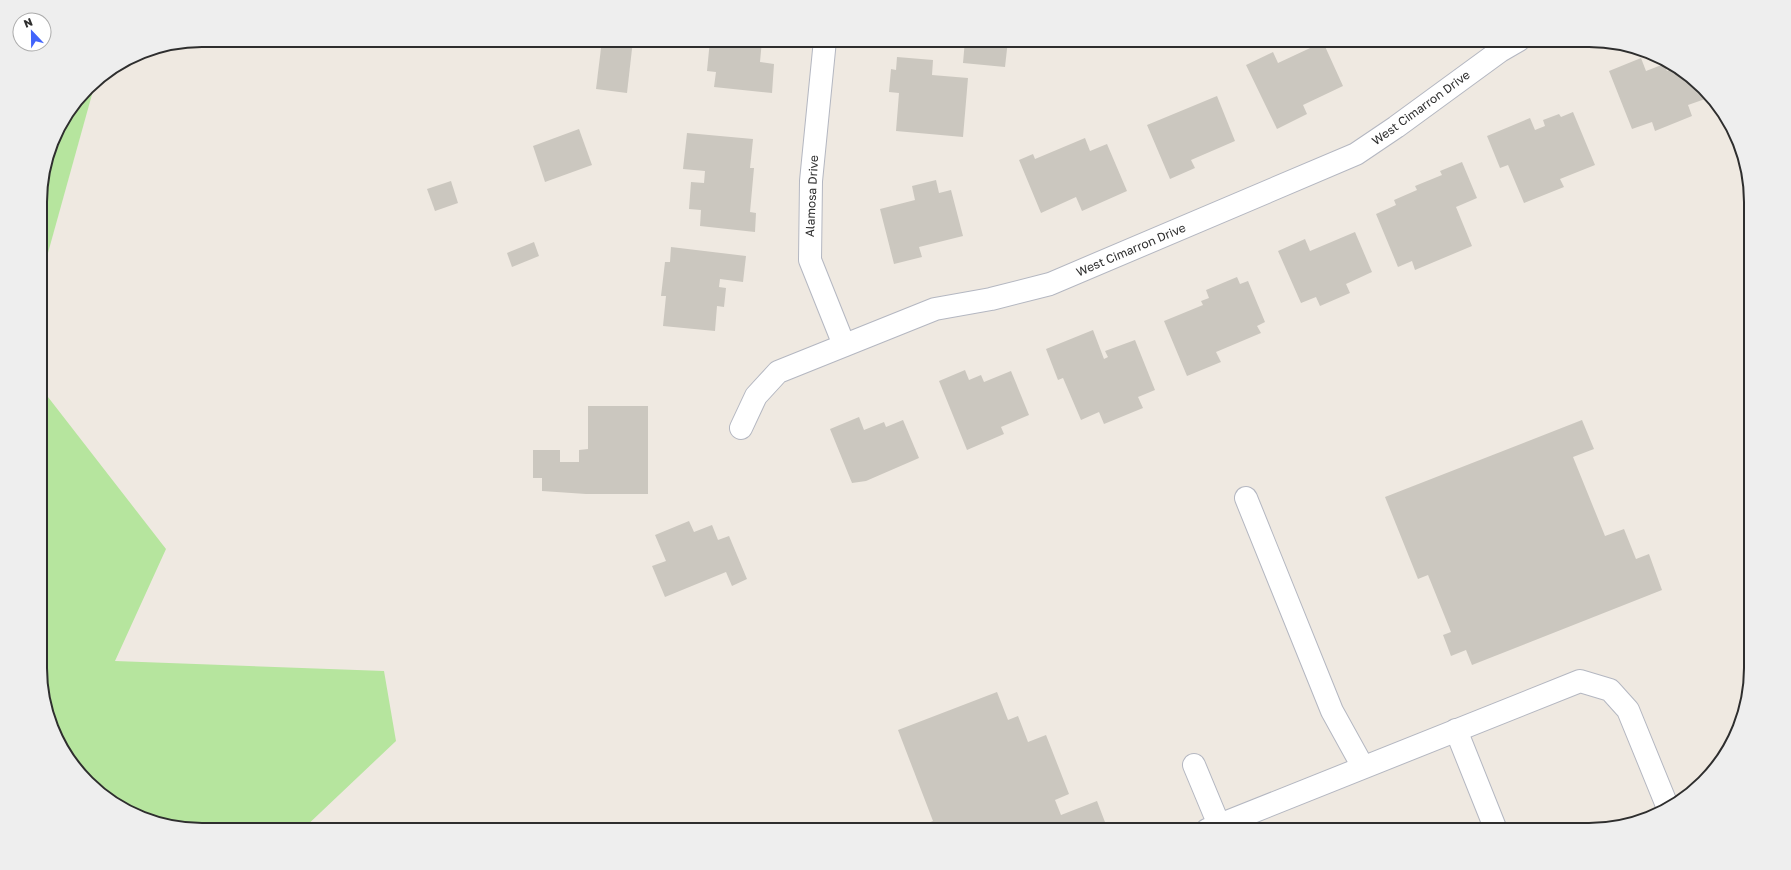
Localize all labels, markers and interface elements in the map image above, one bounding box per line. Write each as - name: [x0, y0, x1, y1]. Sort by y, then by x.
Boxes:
- north arrow: [12, 12, 52, 52]
- text: N: [22, 15, 34, 30]
- street label: West Cimarron Drive: [1369, 67, 1473, 148]
- street label: Alamosa Drive: [802, 155, 821, 237]
- street label: West Cimarron Drive: [1074, 220, 1188, 279]

